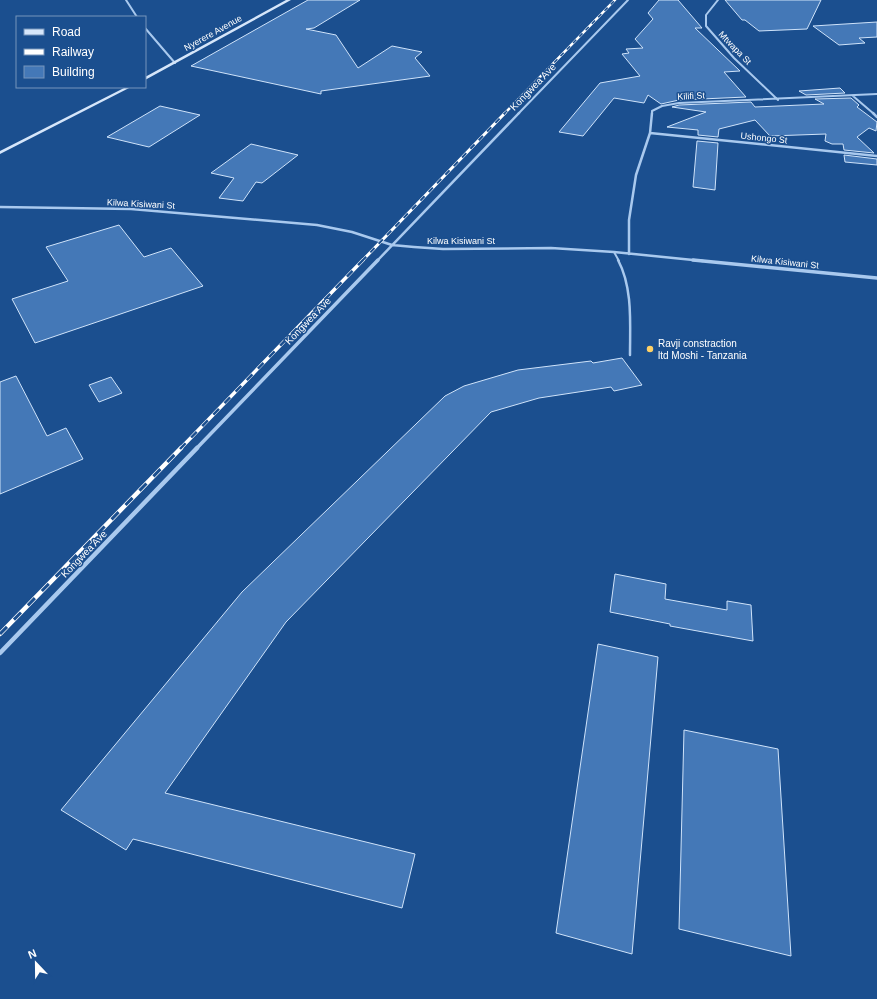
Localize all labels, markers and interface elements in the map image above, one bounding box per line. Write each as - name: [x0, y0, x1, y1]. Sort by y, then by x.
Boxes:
- street label: Nyerere Avenue: [182, 13, 244, 53]
- legend: [16, 16, 146, 88]
- text: Road: [52, 25, 81, 39]
- street label: Mtwapa St: [717, 29, 754, 67]
- text: Railway: [52, 45, 94, 59]
- street label: Kongwea Ave: [508, 61, 558, 113]
- text: Building: [52, 65, 95, 79]
- street label: Kilifi St: [677, 90, 705, 102]
- street label: Ushongo St: [740, 131, 788, 145]
- street label: Kilwa Kisiwani St: [107, 197, 176, 211]
- street label: Kilwa Kisiwani St: [427, 236, 496, 246]
- street label: Kilwa Kisiwani St: [751, 253, 820, 271]
- street label: Kongwea Ave: [283, 295, 333, 347]
- place label: Ravji constraction ltd Moshi - Tanzania: [658, 338, 747, 361]
- marker: Ravji constraction ltd Moshi - Tanzania: [645, 344, 655, 354]
- street label: Kongwea Ave: [59, 528, 109, 580]
- north arrow: [16, 943, 56, 983]
- text: N: [26, 947, 38, 961]

